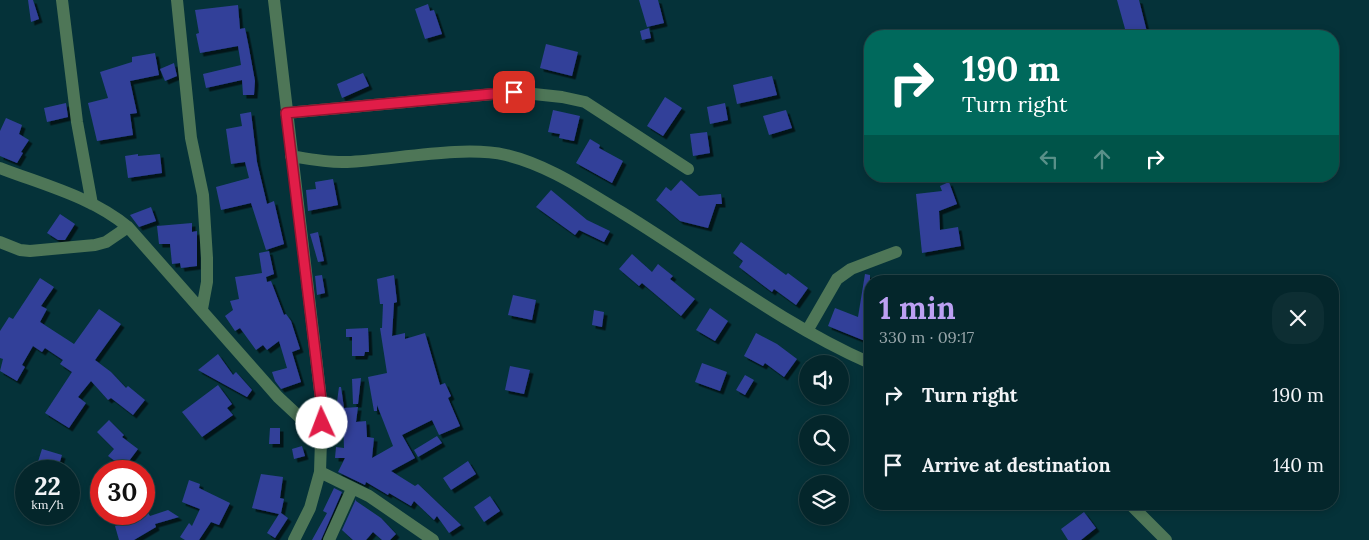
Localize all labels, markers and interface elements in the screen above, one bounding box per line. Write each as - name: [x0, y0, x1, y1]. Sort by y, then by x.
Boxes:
- text: 190 m: [962, 46, 1060, 91]
- icon: right: [879, 50, 944, 115]
- pin: [493, 71, 535, 113]
- icon: arrive: [500, 78, 528, 106]
- text: Turn right: [962, 90, 1067, 118]
- icon: left: [1035, 145, 1063, 173]
- icon: ahead: [1088, 145, 1116, 173]
- icon: right: [1141, 145, 1169, 173]
- text: 1 min: [879, 289, 956, 327]
- button: close: [1272, 292, 1324, 344]
- text: 330 m · 09:17: [879, 327, 974, 347]
- map controls: [799, 355, 849, 525]
- button: sound: [799, 355, 849, 405]
- icon: right: [879, 381, 907, 409]
- text: Turn right: [922, 383, 1018, 407]
- text: 190 m: [1272, 383, 1324, 407]
- position arrow: [295, 396, 347, 448]
- button: search: [799, 415, 849, 465]
- icon: arrive: [879, 451, 907, 479]
- text: Arrive at destination: [922, 453, 1111, 477]
- text: 140 m: [1273, 453, 1324, 477]
- speed limit sign: 30: [90, 460, 155, 525]
- text: 22: [34, 470, 61, 502]
- button: layers: [799, 475, 849, 525]
- text: km/h: [31, 497, 64, 512]

